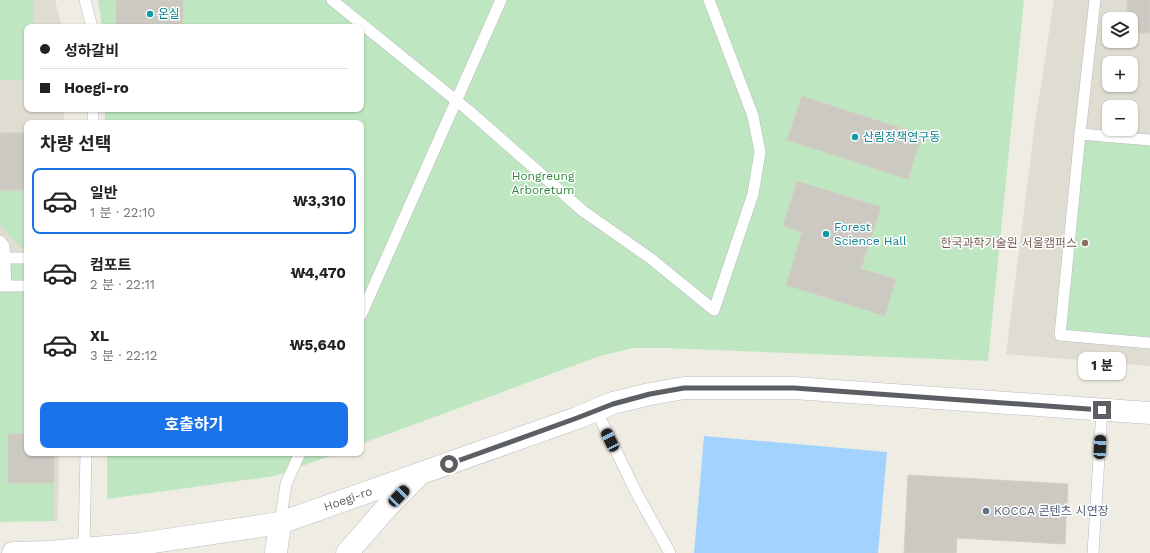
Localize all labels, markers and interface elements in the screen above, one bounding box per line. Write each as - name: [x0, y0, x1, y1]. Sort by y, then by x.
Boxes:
- place label: 온실: [158, 7, 180, 21]
- marker: 온실: [145, 9, 155, 19]
- map controls: [1102, 12, 1138, 136]
- button: layers: [1102, 12, 1138, 48]
- text: 성하갈비: [64, 42, 119, 60]
- button: +: [1102, 56, 1138, 92]
- text: Hoegi-ro: [64, 79, 129, 97]
- button: −: [1102, 100, 1138, 136]
- place label: 산림정책연구동: [863, 130, 940, 144]
- marker: 산림정책연구동: [850, 132, 860, 142]
- text: 차량 선택: [40, 133, 111, 154]
- park label: Hongreung Arboretum: [512, 169, 575, 197]
- icon: car: [42, 183, 78, 219]
- text: 일반: [90, 184, 118, 202]
- text: ₩3,310: [293, 192, 346, 210]
- text: 1 분 · 22:10: [90, 205, 155, 220]
- place label: Forest Science Hall: [834, 220, 907, 248]
- marker: Forest Science Hall: [821, 229, 831, 239]
- place label: 한국과학기술원 서울캠퍼스: [940, 236, 1077, 250]
- marker: 한국과학기술원 서울캠퍼스: [1080, 238, 1090, 248]
- icon: car: [42, 255, 78, 291]
- text: 컴포트: [90, 256, 131, 274]
- text: ₩4,470: [290, 264, 346, 282]
- text: 2 분 · 22:11: [90, 277, 155, 292]
- icon: car: [42, 327, 78, 363]
- text: XL: [90, 327, 109, 345]
- text: ₩5,640: [289, 336, 346, 354]
- text: 3 분 · 22:12: [90, 348, 157, 363]
- callout: 1 분: [1078, 352, 1126, 380]
- text: 1 분: [1091, 358, 1113, 373]
- route end: [1093, 401, 1111, 419]
- button: 호출하기: [40, 402, 348, 448]
- car: [599, 427, 621, 453]
- car: [1093, 435, 1107, 459]
- route start: [440, 455, 458, 473]
- car: [386, 483, 412, 509]
- street label: Hoegi-ro: [322, 484, 374, 514]
- place label: KOCCA 콘텐츠 시연장: [994, 504, 1109, 518]
- marker: KOCCA 콘텐츠 시연장: [981, 506, 991, 516]

